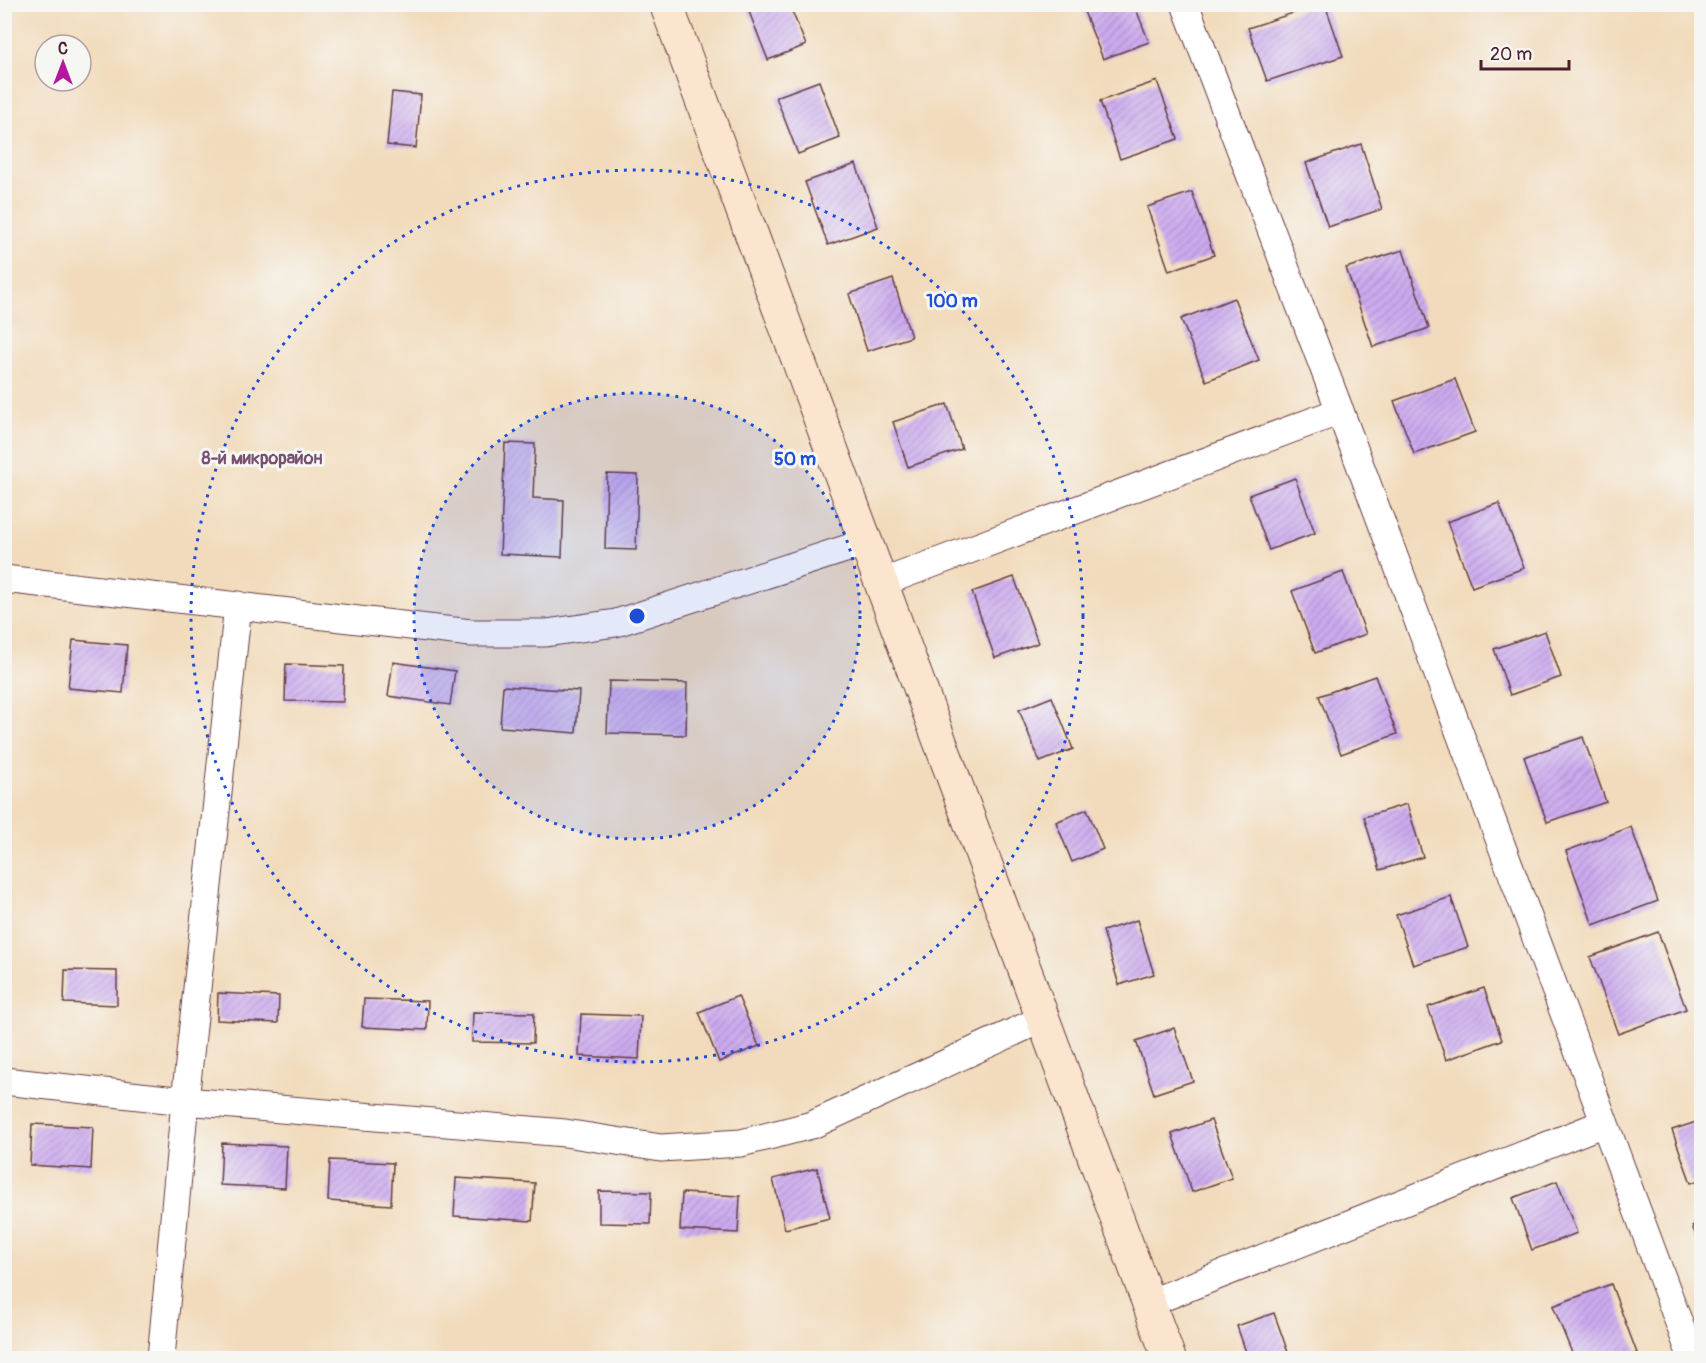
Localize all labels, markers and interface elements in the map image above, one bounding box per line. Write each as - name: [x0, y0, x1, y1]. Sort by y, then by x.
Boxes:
- north arrow: [33, 33, 93, 93]
- scale bar: [1481, 33, 1570, 71]
- text: С: [58, 39, 68, 59]
- text: 20 m: [1490, 43, 1532, 66]
- text: 100 m: [926, 290, 978, 313]
- district label: 8-й микрорайон: [202, 447, 322, 470]
- text: 50 m: [774, 448, 816, 471]
- centre of rings: [627, 606, 647, 626]

